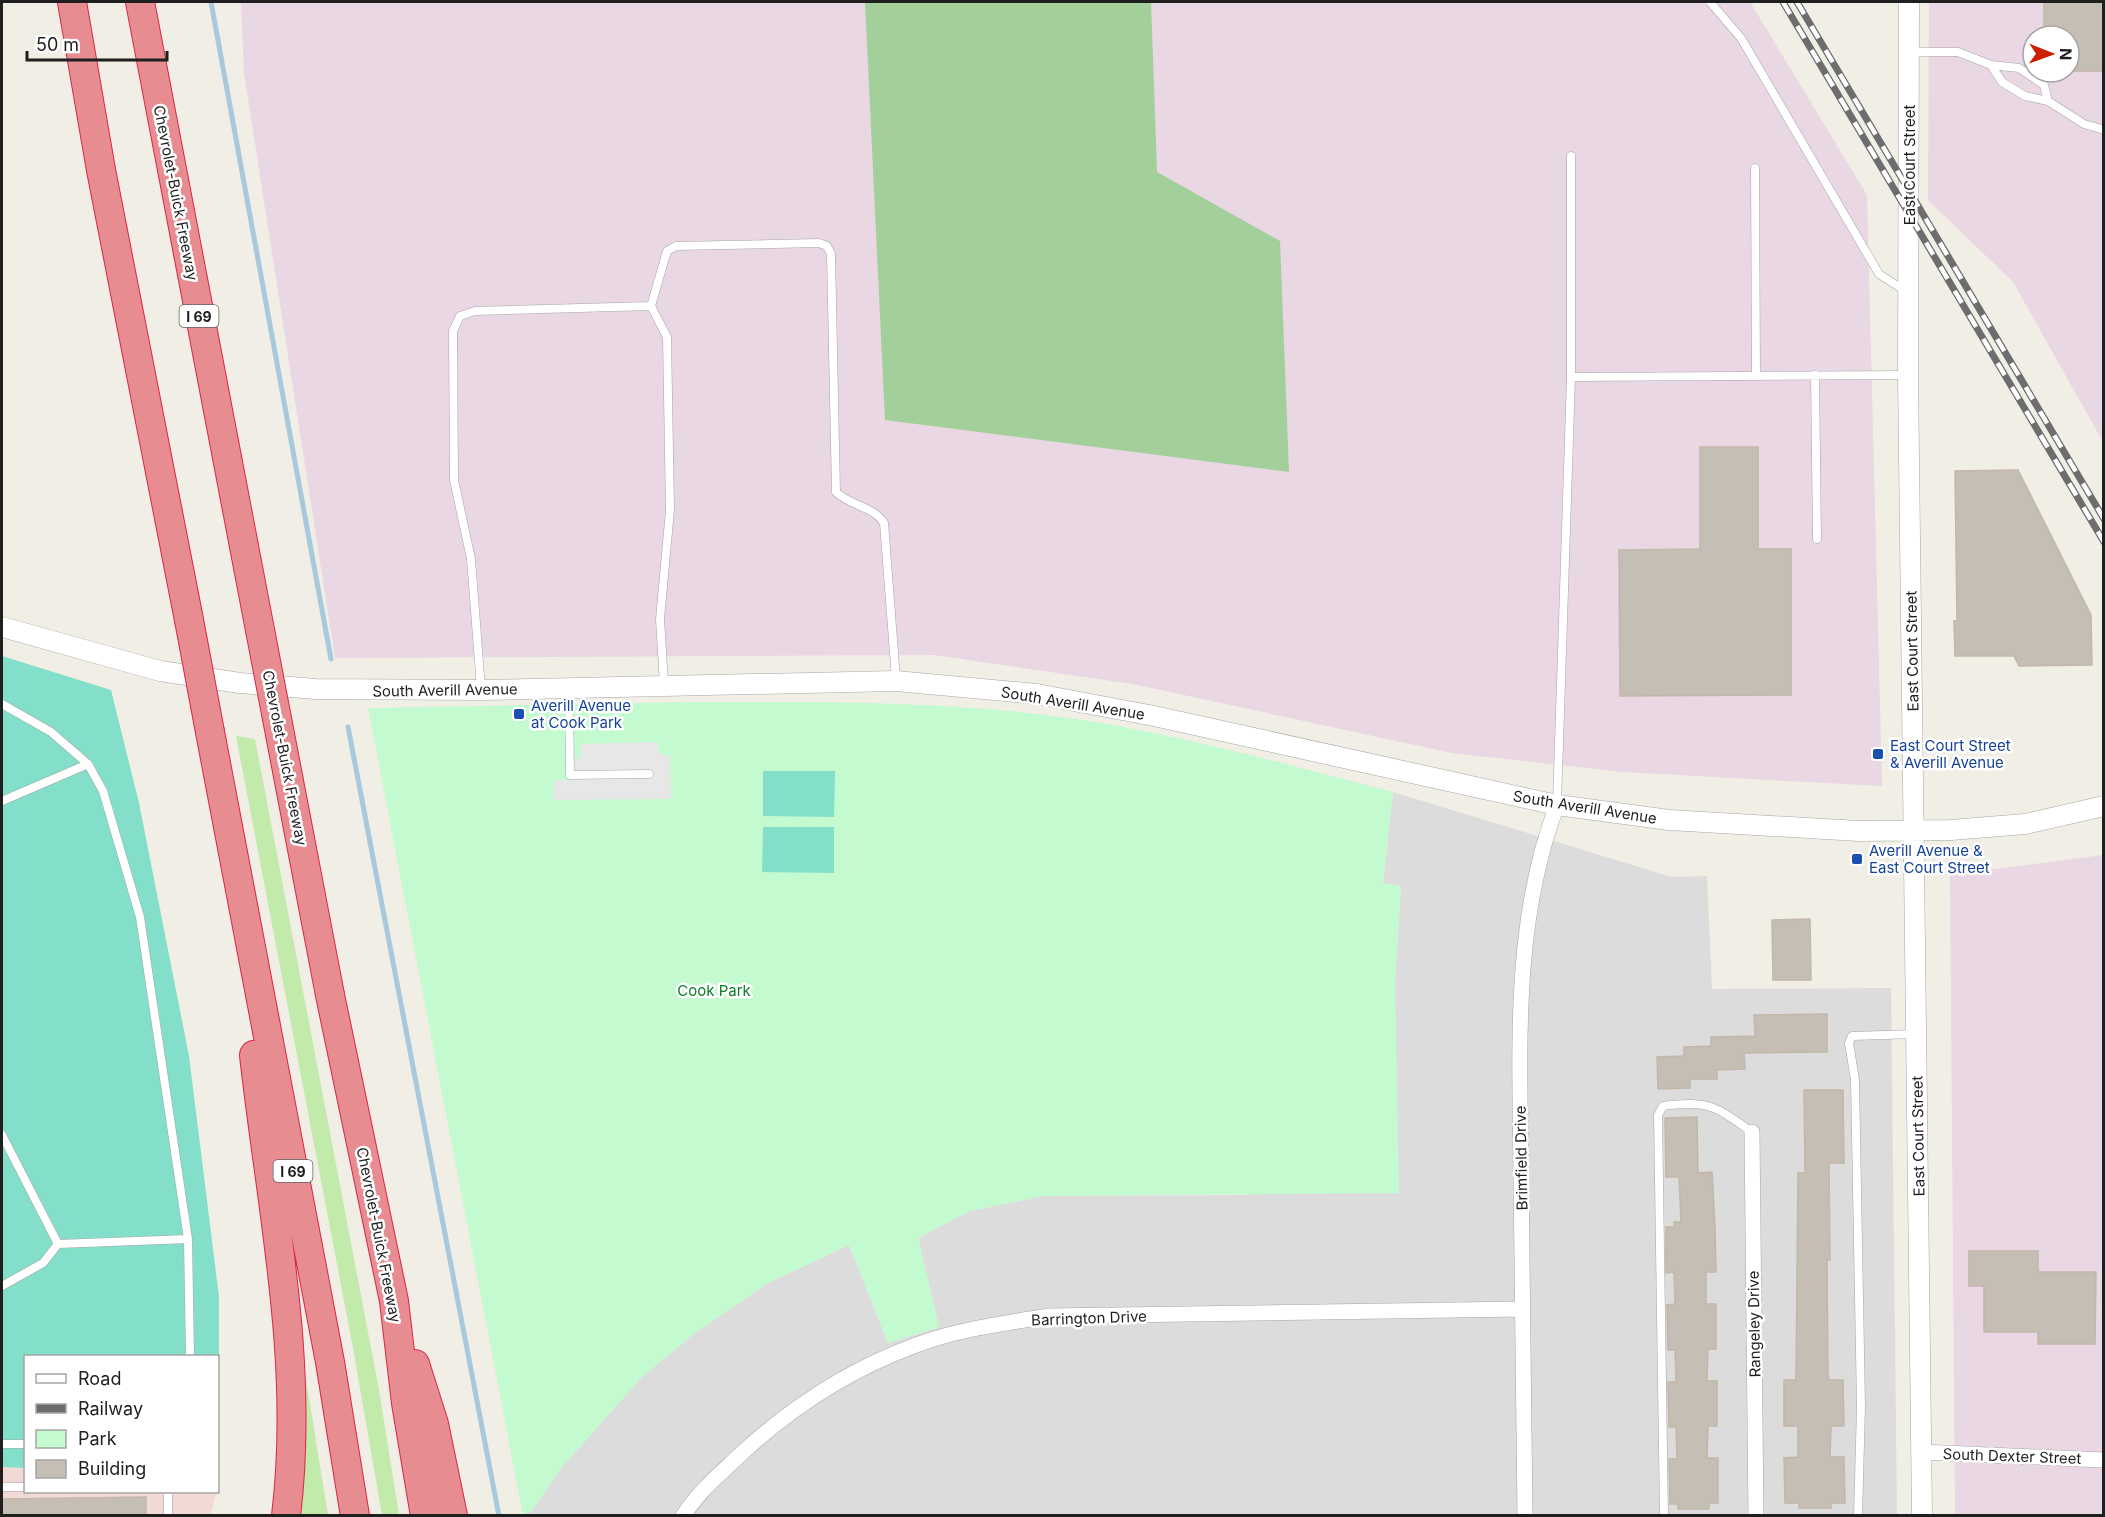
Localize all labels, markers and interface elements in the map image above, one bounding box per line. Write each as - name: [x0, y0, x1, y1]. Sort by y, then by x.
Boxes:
- scale bar: [27, 24, 166, 62]
- north arrow: [2021, 24, 2081, 84]
- text: 50 m: [36, 34, 79, 55]
- text: N: [2056, 48, 2076, 61]
- street label: Chevrolet-Buick Freeway: [150, 104, 202, 283]
- street label: East Court Street: [1900, 105, 1919, 225]
- road number: I 69: [180, 305, 218, 327]
- street label: East Court Street: [1901, 590, 1923, 711]
- street label: Chevrolet-Buick Freeway: [259, 669, 311, 848]
- street label: South Averill Avenue: [372, 679, 518, 701]
- street label: South Averill Avenue: [1000, 682, 1146, 724]
- place label: Averill Avenue at Cook Park: [531, 696, 631, 732]
- marker: Averill Avenue at Cook Park: [512, 707, 526, 721]
- place label: East Court Street & Averill Avenue: [1890, 736, 2011, 772]
- marker: East Court Street & Averill Avenue: [1871, 747, 1885, 761]
- street label: South Averill Avenue: [1512, 786, 1658, 828]
- place label: Averill Avenue & East Court Street: [1869, 841, 1990, 877]
- marker: Averill Avenue & East Court Street: [1850, 852, 1864, 866]
- park label: Cook Park: [677, 981, 752, 1000]
- street label: East Court Street: [1907, 1075, 1929, 1196]
- street label: Brimfield Drive: [1511, 1106, 1531, 1210]
- street label: Chevrolet-Buick Freeway: [353, 1146, 405, 1325]
- road number: I 69: [274, 1160, 312, 1182]
- street label: Rangeley Drive: [1744, 1270, 1764, 1378]
- street label: Barrington Drive: [1031, 1306, 1147, 1330]
- legend: [24, 1355, 219, 1493]
- text: Road: [78, 1368, 121, 1389]
- text: Railway: [78, 1398, 143, 1419]
- text: Park: [78, 1428, 117, 1449]
- street label: South Dexter Street: [1942, 1444, 2082, 1468]
- text: Building: [78, 1458, 146, 1479]

